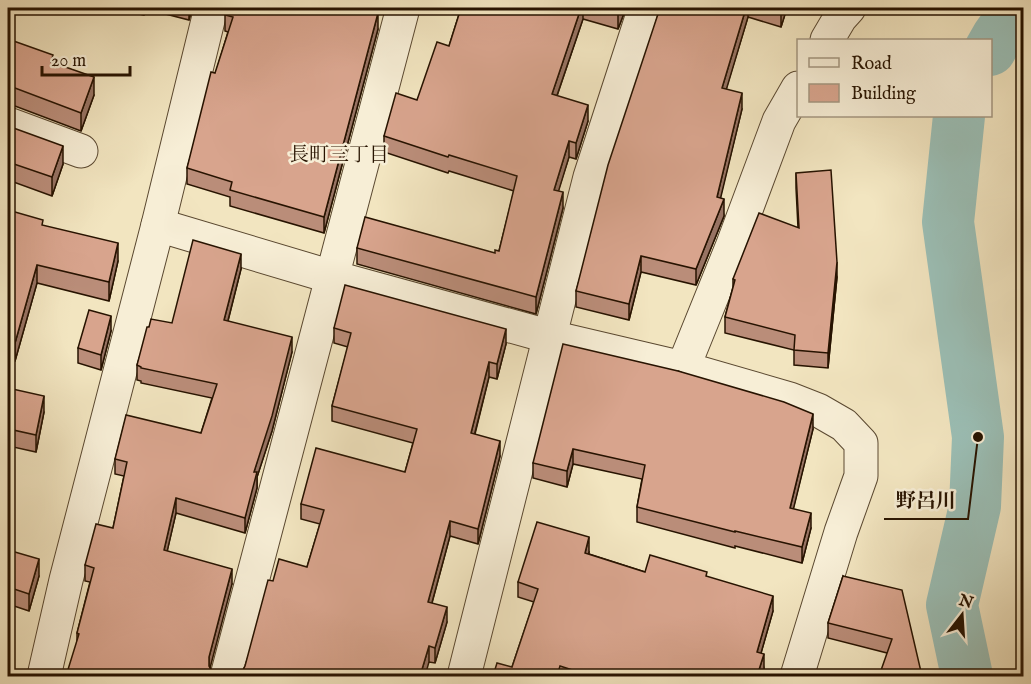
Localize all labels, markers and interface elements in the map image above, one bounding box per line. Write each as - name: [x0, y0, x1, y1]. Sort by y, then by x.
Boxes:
- scale bar: [42, 39, 130, 77]
- legend: [797, 39, 992, 117]
- text: 20 m: [51, 50, 86, 73]
- text: Road: [851, 53, 892, 76]
- text: Building: [851, 83, 916, 106]
- district label: 長町三丁目: [289, 143, 389, 168]
- callout: 野呂川: [884, 481, 968, 519]
- text: 野呂川: [896, 489, 956, 514]
- north arrow: [932, 585, 992, 645]
- text: N: [955, 591, 975, 614]

